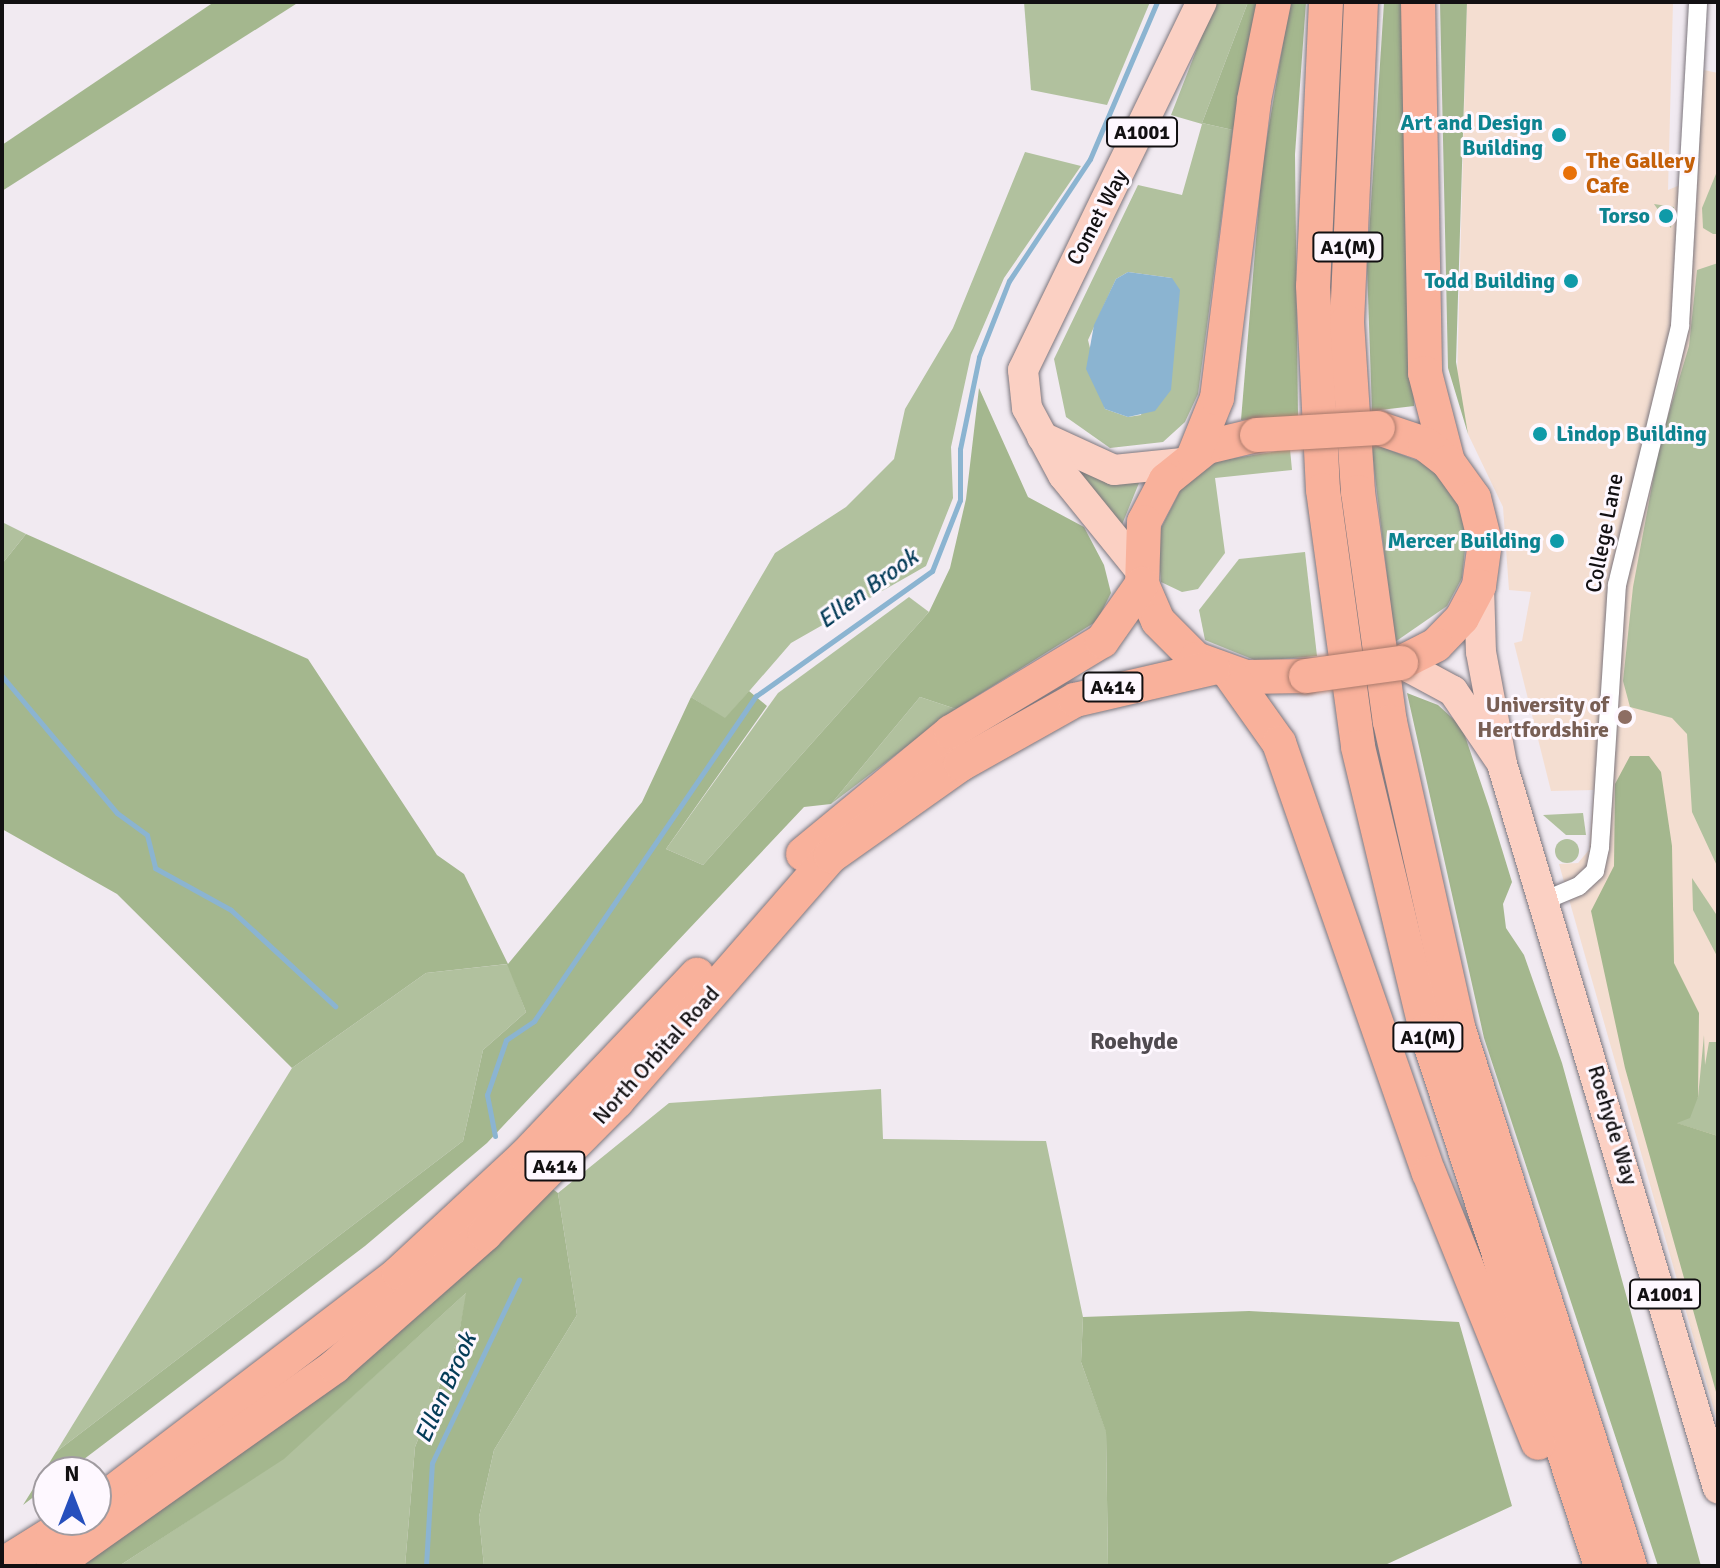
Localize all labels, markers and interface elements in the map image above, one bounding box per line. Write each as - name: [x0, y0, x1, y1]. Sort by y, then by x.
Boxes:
- place label: Art and Design Building: [1400, 109, 1543, 160]
- road number: A1001: [1106, 116, 1178, 148]
- marker: Art and Design Building: [1550, 126, 1568, 144]
- place label: The Gallery Cafe: [1586, 147, 1695, 198]
- marker: The Gallery Cafe: [1561, 164, 1579, 182]
- street label: Comet Way: [1061, 165, 1133, 269]
- place label: Torso: [1599, 203, 1650, 229]
- marker: Torso: [1657, 207, 1675, 225]
- road number: A1(M): [1312, 231, 1384, 263]
- place label: Todd Building: [1425, 268, 1555, 294]
- marker: Todd Building: [1562, 272, 1580, 290]
- place label: Lindop Building: [1556, 421, 1707, 447]
- marker: Lindop Building: [1531, 425, 1549, 443]
- street label: College Lane: [1580, 471, 1628, 595]
- place label: Mercer Building: [1387, 528, 1541, 554]
- marker: Mercer Building: [1548, 532, 1566, 550]
- water label: Ellen Brook: [812, 543, 924, 635]
- road number: A414: [1081, 671, 1145, 703]
- place label: University of Hertfordshire: [1477, 691, 1609, 742]
- marker: University of Hertfordshire: [1616, 708, 1634, 726]
- street label: North Orbital Road: [587, 981, 725, 1129]
- road number: A1(M): [1392, 1021, 1464, 1053]
- district label: Roehyde: [1090, 1028, 1178, 1056]
- street label: Roehyde Way: [1582, 1062, 1644, 1188]
- road number: A414: [523, 1150, 587, 1182]
- road number: A1001: [1629, 1278, 1701, 1310]
- water label: Ellen Brook: [409, 1329, 483, 1447]
- north arrow: [32, 1456, 112, 1536]
- text: N: [64, 1460, 80, 1487]

